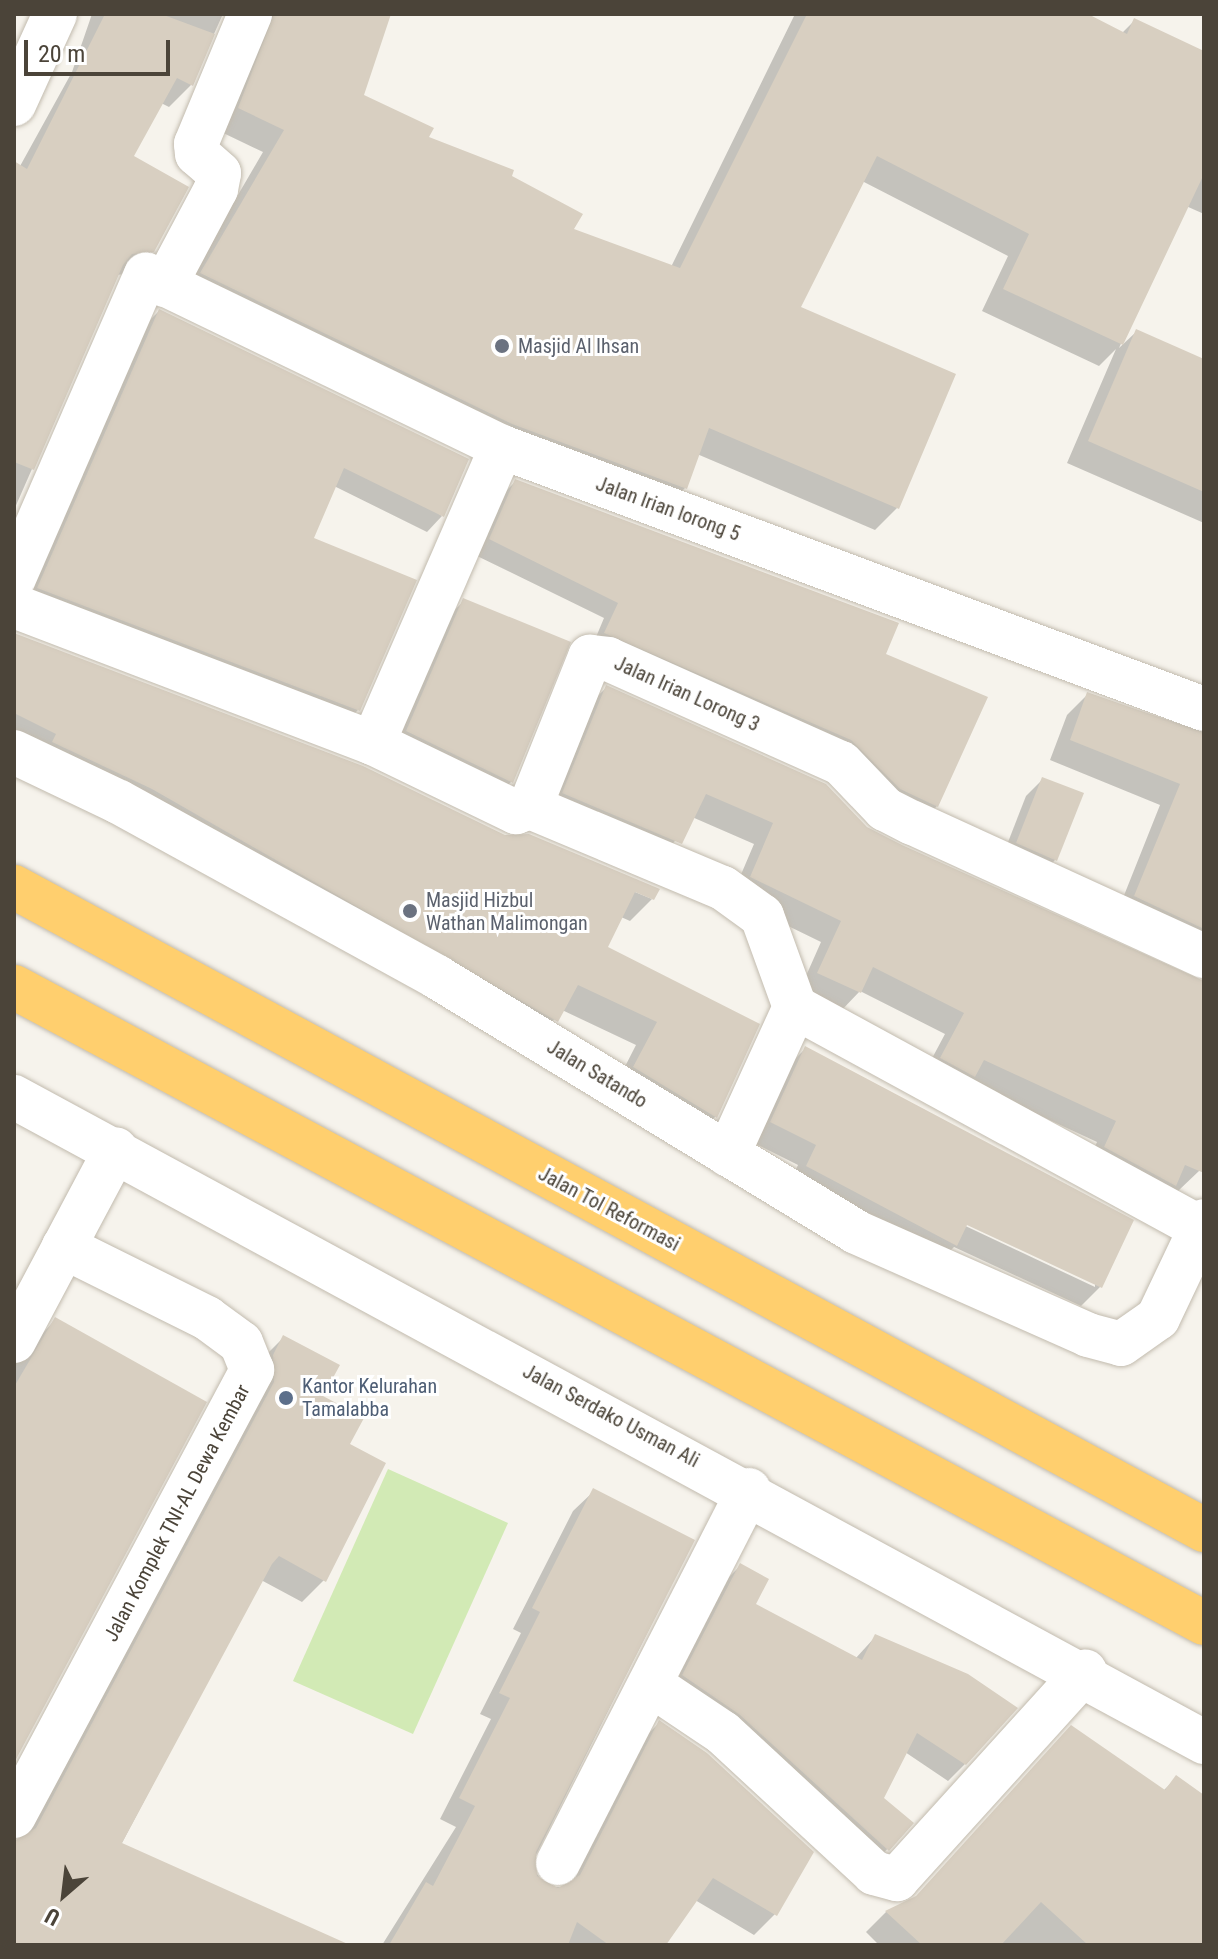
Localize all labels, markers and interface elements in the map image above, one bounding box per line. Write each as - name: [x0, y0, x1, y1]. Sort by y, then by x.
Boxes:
- scale bar: [28, 24, 174, 74]
- text: 20 m: [38, 40, 85, 68]
- place label: Masjid Al Ihsan: [518, 334, 639, 358]
- marker: Masjid Al Ihsan: [493, 337, 511, 355]
- street label: Jalan Irian lorong 5: [593, 472, 743, 546]
- street label: Jalan Irian Lorong 3: [611, 651, 763, 737]
- place label: Masjid Hizbul Wathan Malimongan: [426, 888, 588, 935]
- marker: Masjid Hizbul Wathan Malimongan: [401, 902, 419, 920]
- street label: Jalan Satando: [542, 1035, 652, 1113]
- street label: Jalan Tol Reformasi: [534, 1162, 684, 1256]
- street label: Jalan Serdako Usman Ali: [519, 1359, 703, 1473]
- place label: Kantor Kelurahan Tamalabba: [302, 1374, 437, 1421]
- street label: Jalan Komplek TNI-AL Dewa Kembar: [99, 1380, 255, 1646]
- marker: Kantor Kelurahan Tamalabba: [277, 1389, 295, 1407]
- north arrow: [24, 1855, 104, 1935]
- text: U: [41, 1903, 64, 1931]

